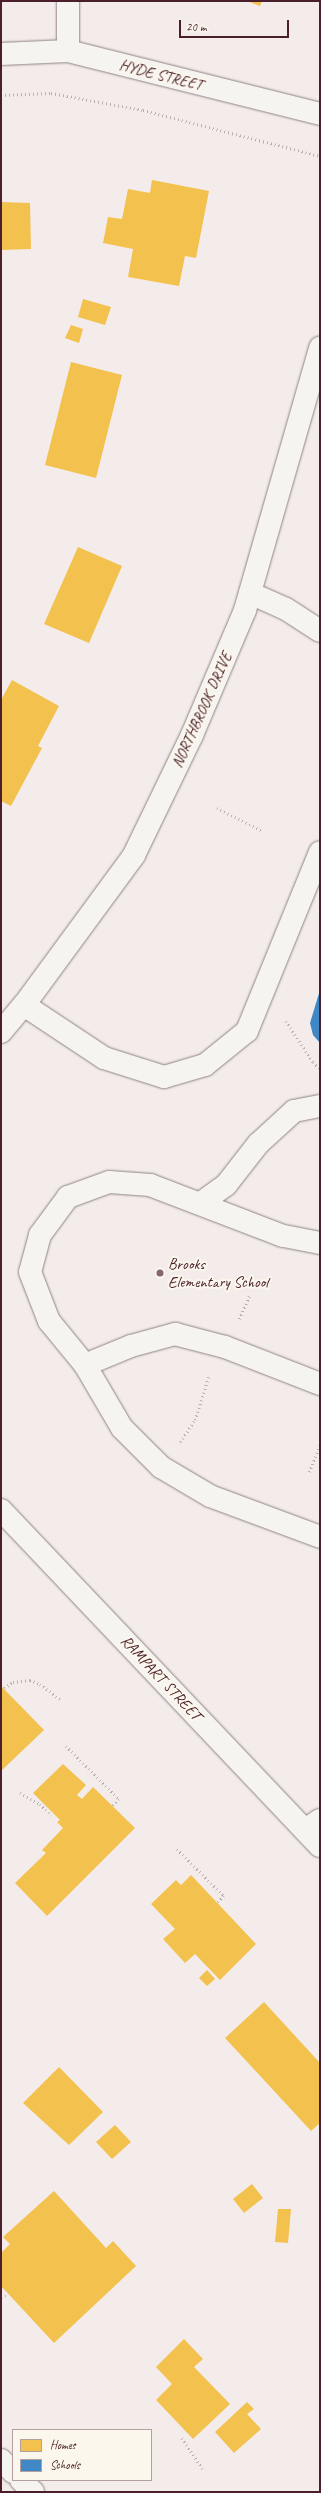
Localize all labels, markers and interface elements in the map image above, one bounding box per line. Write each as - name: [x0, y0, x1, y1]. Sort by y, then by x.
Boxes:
- scale bar: [181, 12, 291, 38]
- text: 20 m: [186, 19, 206, 35]
- street label: HYDE STREET: [117, 55, 205, 95]
- street label: NORTHBROOK DRIVE: [168, 649, 236, 771]
- place label: Brooks Elementary School: [168, 1254, 268, 1292]
- marker: Brooks Elementary School: [155, 1268, 165, 1278]
- street label: RAMPART STREET: [117, 1631, 205, 1725]
- legend: [12, 2429, 152, 2481]
- text: Homes: [50, 2437, 76, 2453]
- text: Schools: [50, 2457, 80, 2473]

